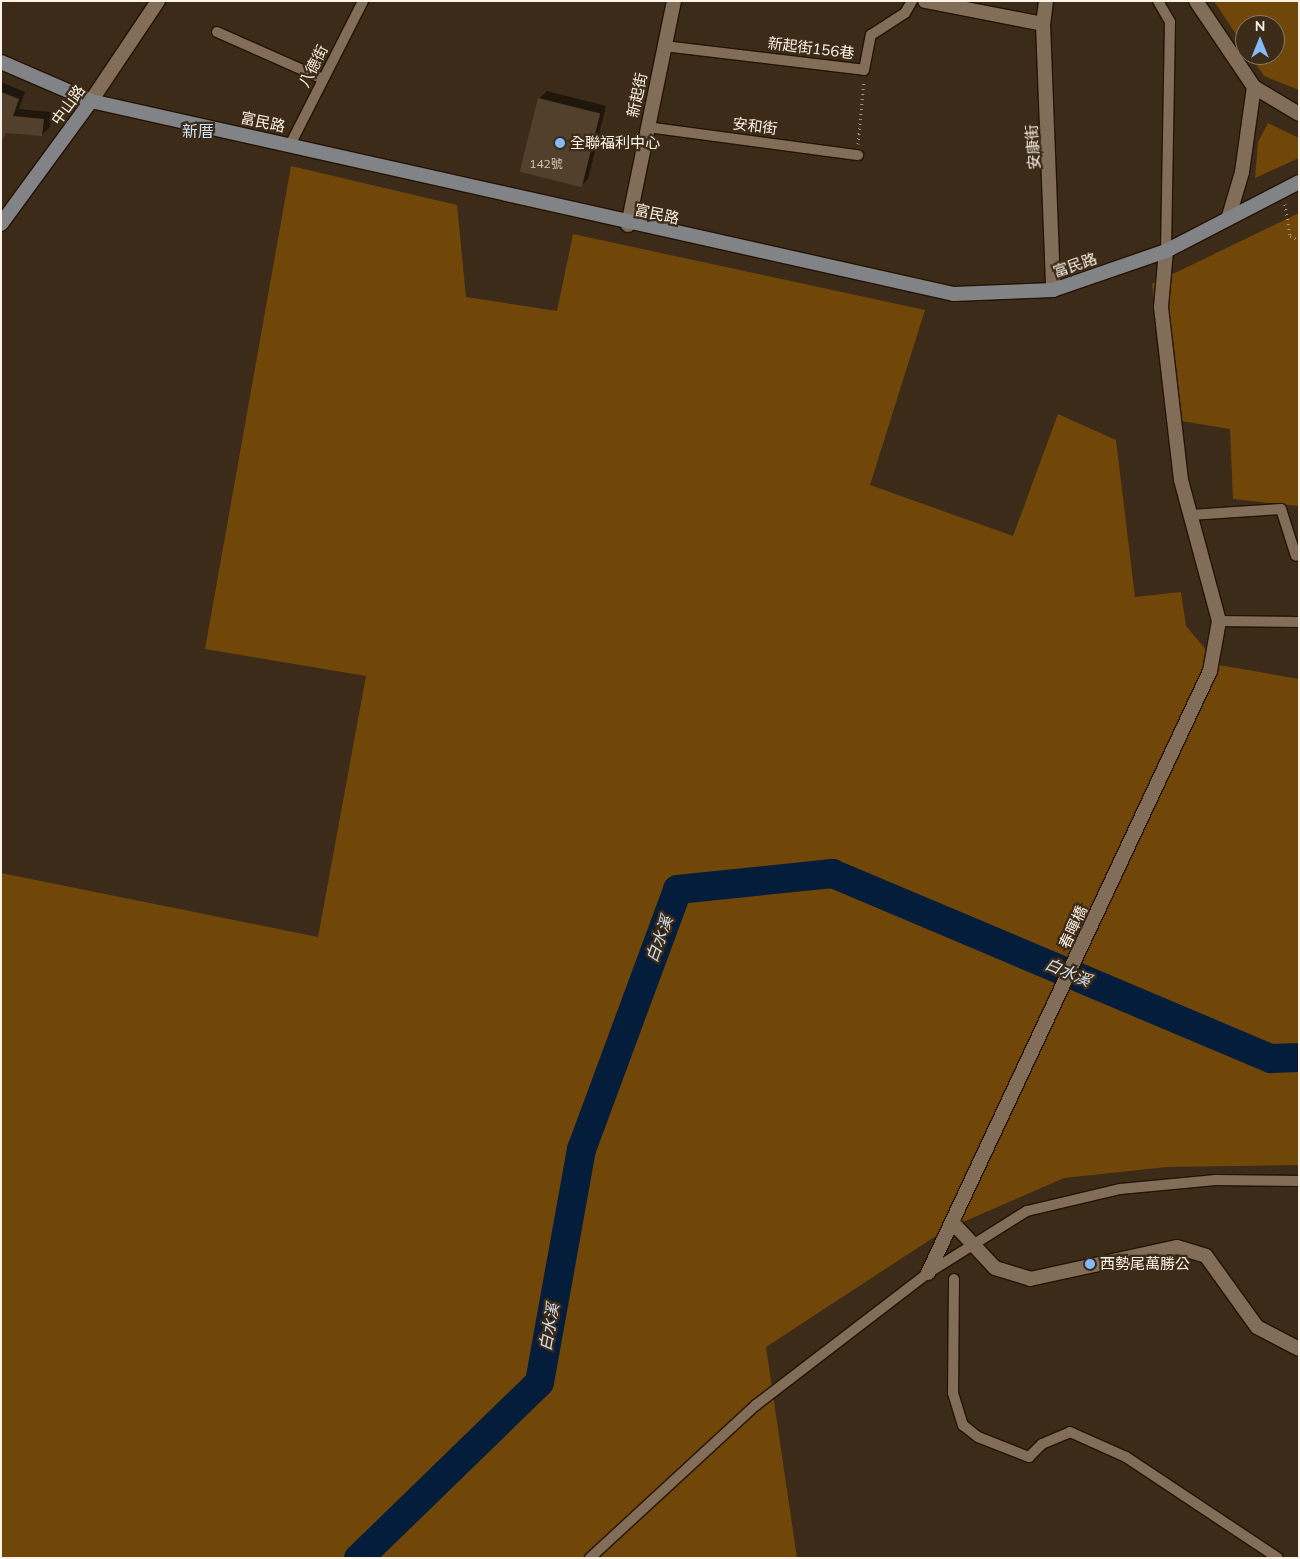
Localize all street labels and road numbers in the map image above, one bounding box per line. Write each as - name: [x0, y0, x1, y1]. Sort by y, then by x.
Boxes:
- street label: 新起街156巷: [767, 34, 855, 62]
- street label: 八德街: [295, 42, 331, 90]
- street label: 新起街: [624, 71, 650, 119]
- street label: 中山路: [47, 82, 89, 128]
- street label: 富民路: [239, 109, 287, 135]
- street label: 安和街: [732, 114, 778, 138]
- street label: 安康街: [1022, 124, 1044, 170]
- street label: 富民路: [633, 201, 681, 227]
- street label: 富民路: [1051, 249, 1099, 281]
- street label: 春暉橋: [1055, 903, 1091, 951]

